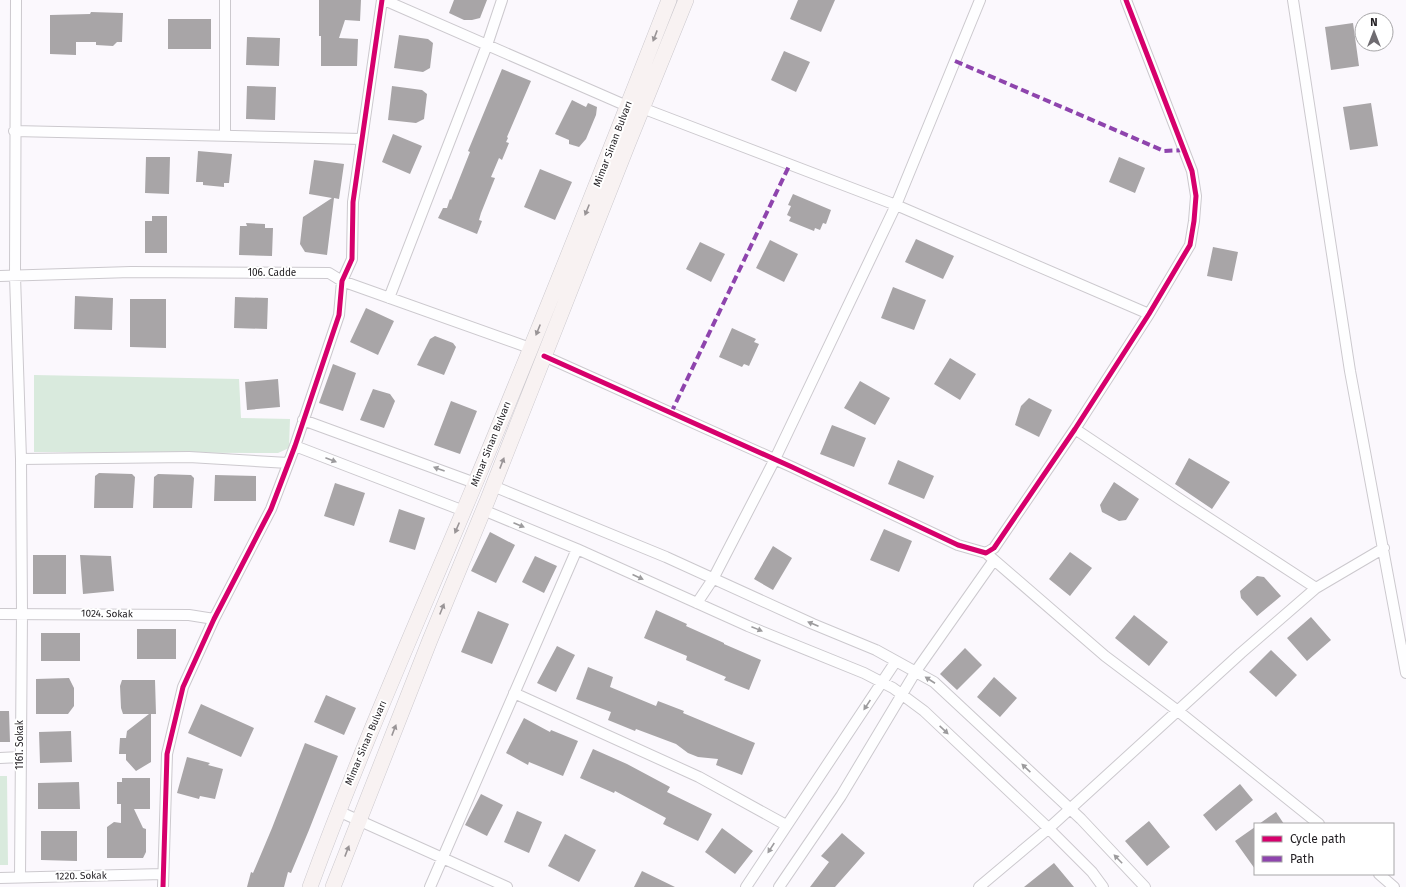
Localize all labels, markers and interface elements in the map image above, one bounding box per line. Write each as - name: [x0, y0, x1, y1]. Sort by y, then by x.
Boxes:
- north arrow: [1354, 12, 1394, 52]
- text: N: [1370, 16, 1378, 29]
- one-way arrow: [651, 31, 657, 43]
- street label: Mimar Sinan Bulvarı: [591, 99, 635, 189]
- one-way arrow: [584, 204, 590, 215]
- street label: 106. Cadde: [248, 267, 296, 279]
- one-way arrow: [534, 324, 540, 336]
- street label: Mimar Sinan Bulvarı: [468, 400, 514, 488]
- one-way arrow: [499, 456, 505, 468]
- one-way arrow: [325, 457, 337, 463]
- one-way arrow: [432, 466, 444, 472]
- one-way arrow: [453, 522, 459, 534]
- one-way arrow: [514, 522, 526, 528]
- one-way arrow: [633, 574, 645, 580]
- one-way arrow: [440, 602, 446, 614]
- street label: 1024. Sokak: [81, 608, 134, 620]
- one-way arrow: [807, 621, 818, 627]
- one-way arrow: [752, 627, 764, 633]
- one-way arrow: [925, 676, 935, 684]
- street label: Mimar Sinan Bulvarı: [343, 699, 389, 787]
- one-way arrow: [863, 700, 871, 710]
- street label: 1161. Sokak: [14, 719, 26, 770]
- one-way arrow: [392, 723, 398, 735]
- one-way arrow: [939, 725, 949, 735]
- one-way arrow: [1020, 763, 1031, 772]
- legend: [1254, 823, 1394, 875]
- text: Cycle path: [1290, 832, 1346, 846]
- one-way arrow: [768, 842, 775, 854]
- one-way arrow: [344, 844, 350, 856]
- text: Path: [1290, 852, 1314, 866]
- one-way arrow: [1114, 854, 1123, 864]
- street label: 1220. Sokak: [55, 870, 108, 882]

